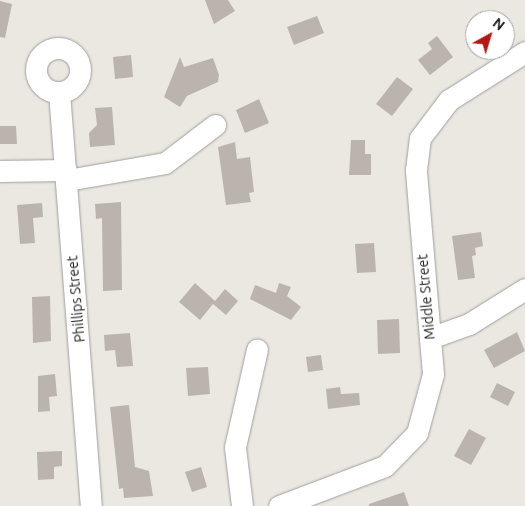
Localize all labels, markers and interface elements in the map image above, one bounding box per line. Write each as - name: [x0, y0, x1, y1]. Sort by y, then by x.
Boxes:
- north arrow: [465, 10, 515, 60]
- text: N: [490, 15, 508, 34]
- street label: Middle Street: [414, 254, 438, 340]
- street label: Phillips Street: [64, 255, 88, 343]

